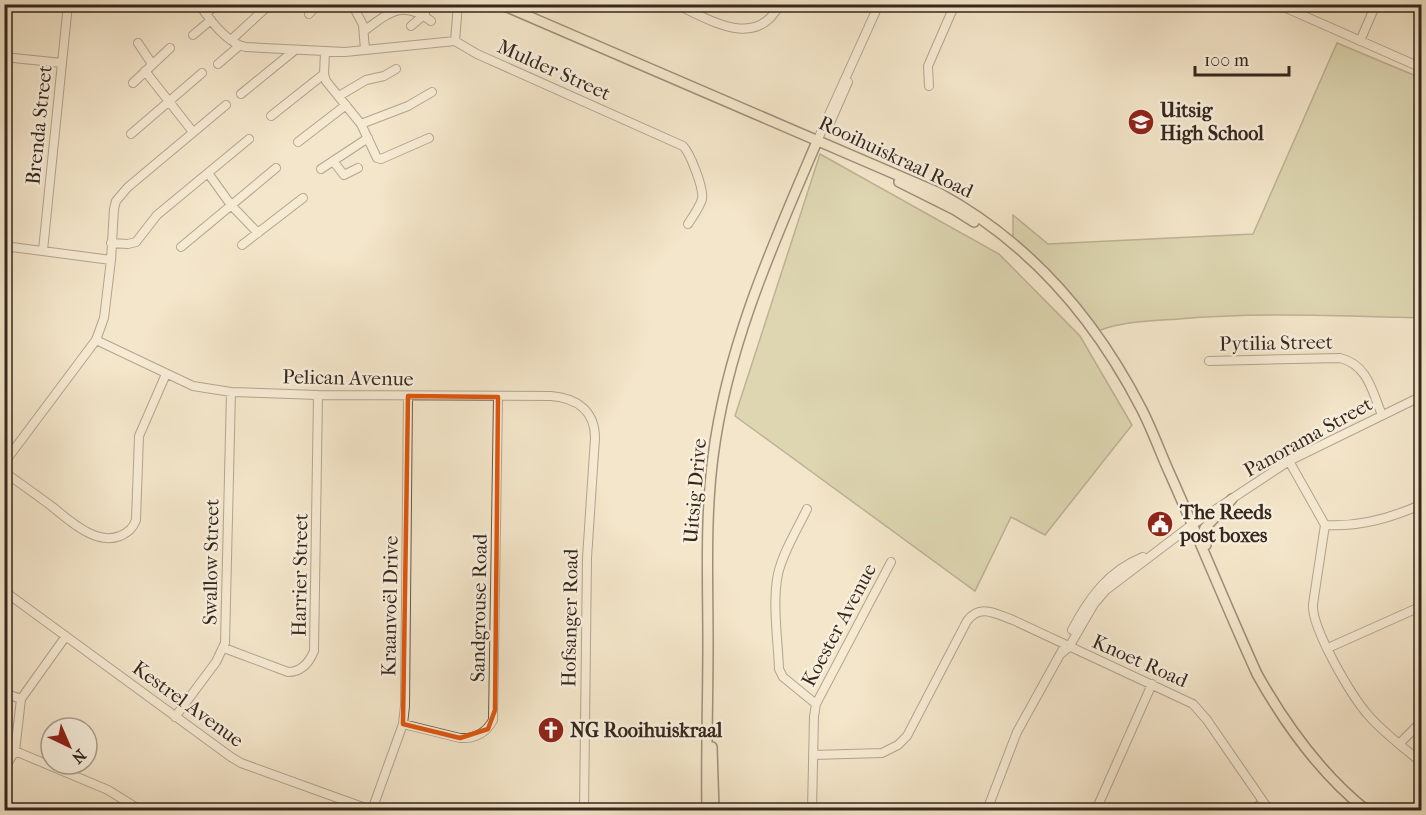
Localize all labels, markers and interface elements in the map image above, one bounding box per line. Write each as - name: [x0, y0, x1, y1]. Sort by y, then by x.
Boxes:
- street label: Mulder Street: [494, 35, 614, 105]
- scale bar: [1195, 39, 1290, 77]
- text: 100 m: [1204, 50, 1249, 71]
- street label: Brenda Street: [21, 64, 57, 186]
- place label: Uitsig High School: [1159, 99, 1264, 145]
- school or university icon: Uitsig High School: [1126, 107, 1156, 137]
- street label: Rooihuiskraal Road: [815, 111, 978, 203]
- street label: Pytilia Street: [1219, 331, 1333, 355]
- street label: Pelican Avenue: [282, 365, 414, 391]
- street label: Panorama Street: [1240, 392, 1376, 482]
- street label: Uitsig Drive: [679, 437, 711, 545]
- street label: Swallow Street: [198, 499, 224, 625]
- place label: The Reeds post boxes: [1179, 501, 1272, 547]
- public building icon: The Reeds post boxes: [1145, 509, 1175, 539]
- street label: Harrier Street: [287, 513, 313, 637]
- street label: Sandgrouse Road: [466, 532, 492, 682]
- street label: Kraanvoël Drive: [377, 535, 403, 677]
- street label: Hofsanger Road: [557, 548, 583, 687]
- street label: Koester Avenue: [797, 559, 881, 690]
- street label: Knoet Road: [1089, 630, 1192, 693]
- street label: Kestrel Avenue: [128, 656, 248, 752]
- church icon: NG Rooihuiskraal: [536, 715, 566, 745]
- north arrow: [39, 716, 99, 776]
- place label: NG Rooihuiskraal: [570, 719, 723, 742]
- text: N: [67, 745, 90, 768]

